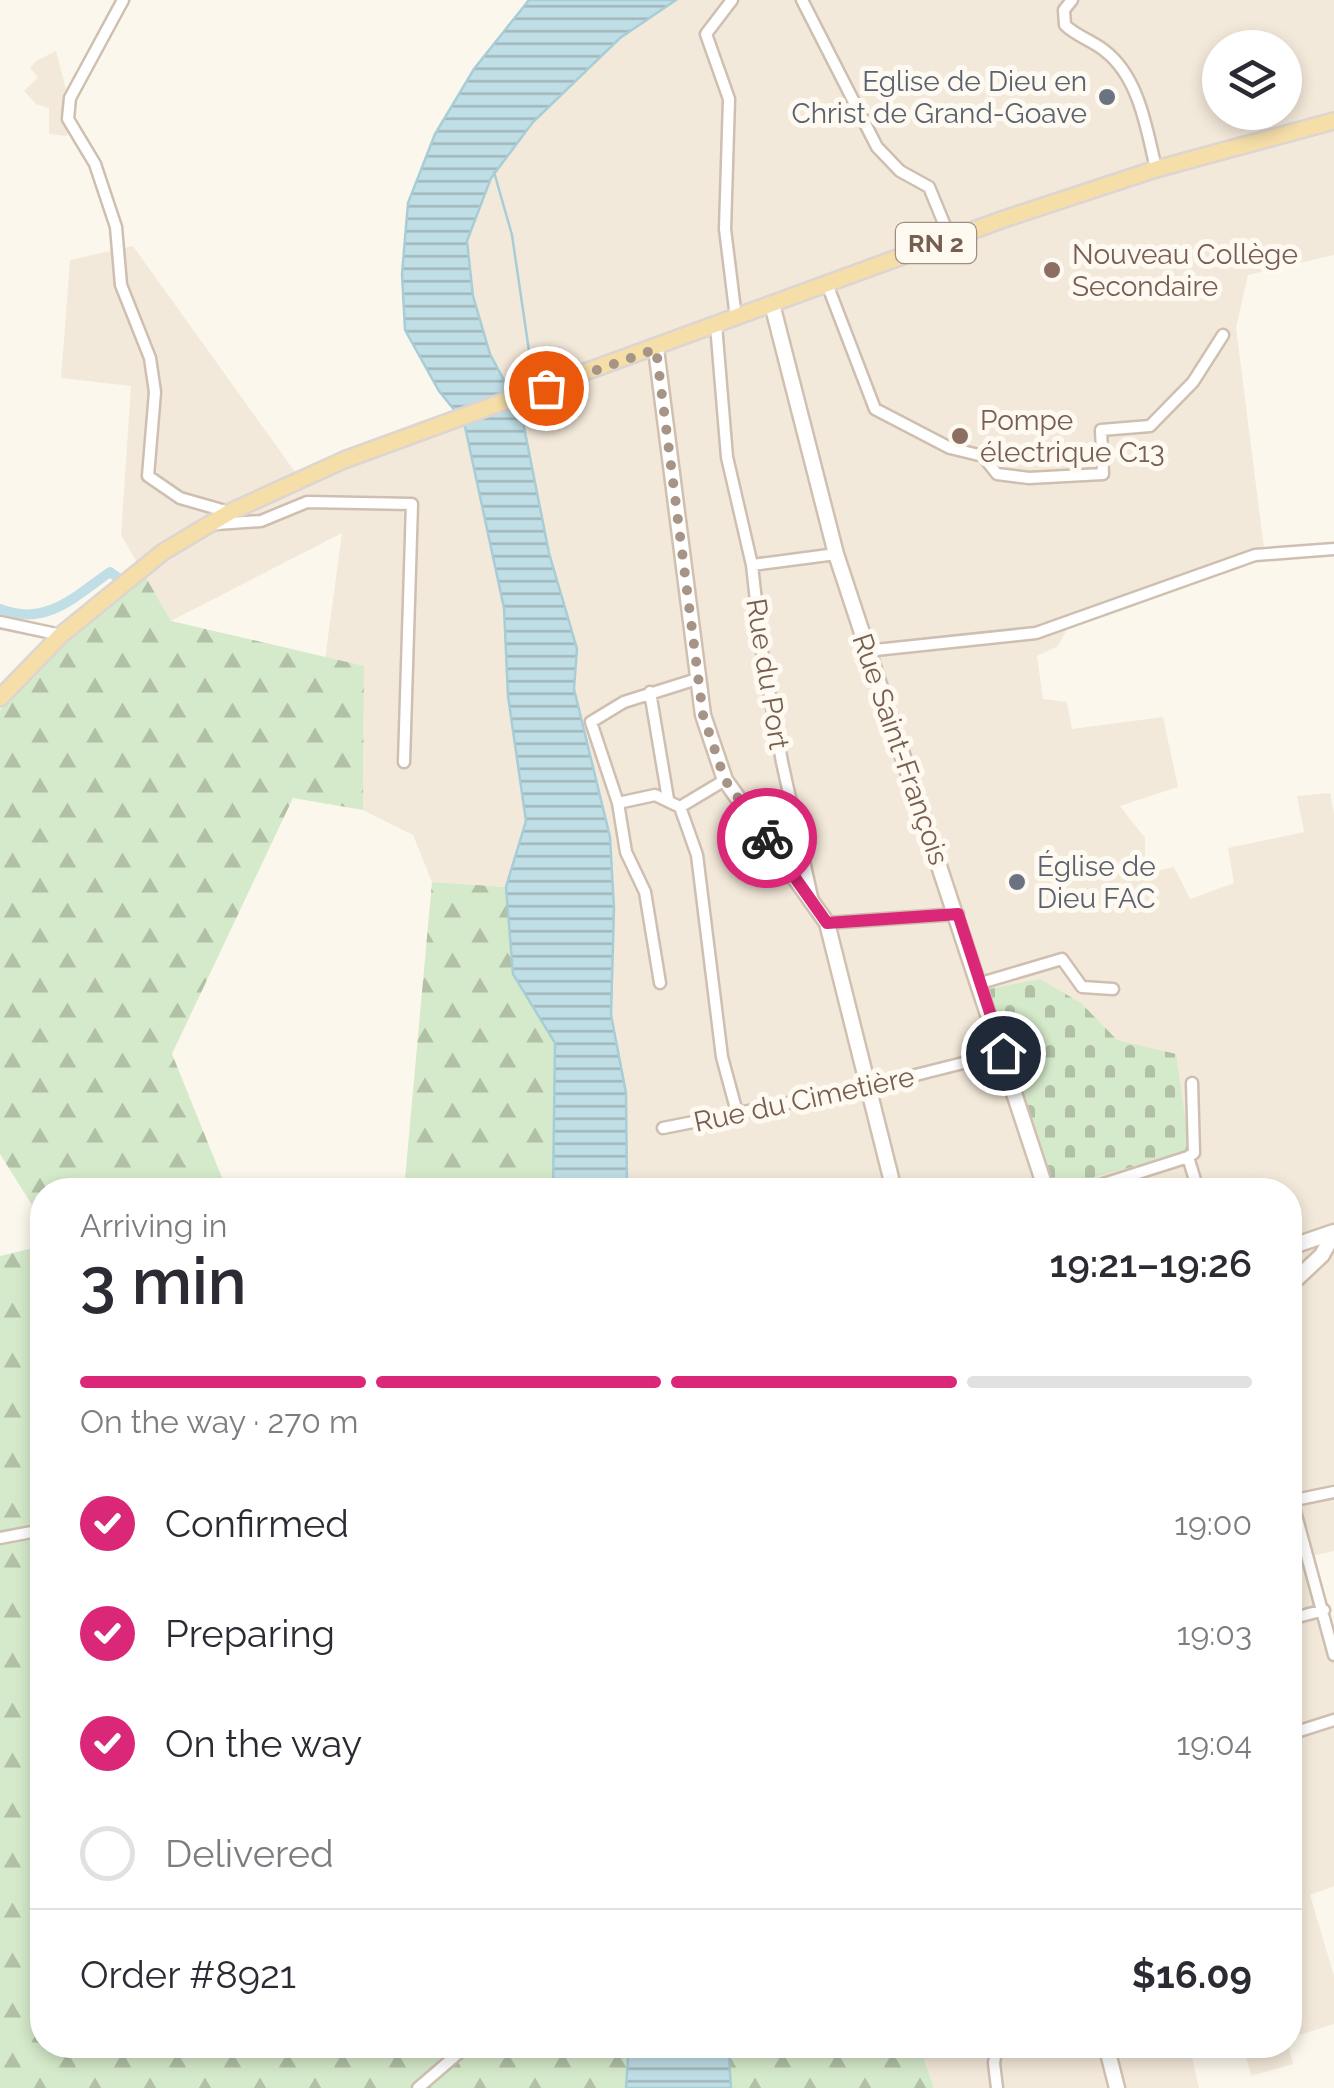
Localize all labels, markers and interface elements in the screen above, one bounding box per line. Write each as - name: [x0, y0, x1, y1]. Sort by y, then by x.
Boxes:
- map controls: [1202, 30, 1302, 130]
- button: layers: [1202, 30, 1302, 130]
- place label: Eglise de Dieu en Christ de Grand-Goave: [791, 65, 1087, 130]
- marker: Eglise de Dieu en Christ de Grand-Goave: [1096, 86, 1118, 108]
- road number: RN 2: [896, 223, 976, 263]
- place label: Nouveau Collège Secondaire: [1072, 238, 1298, 303]
- marker: Nouveau Collège Secondaire: [1041, 259, 1063, 281]
- pin: [504, 346, 589, 431]
- icon: bag: [519, 361, 574, 416]
- place label: Pompe électrique C13: [980, 404, 1165, 469]
- marker: Pompe électrique C13: [949, 425, 971, 447]
- street label: Rue du Port: [739, 596, 796, 753]
- street label: Rue Saint-François: [845, 629, 956, 869]
- courier: [717, 788, 817, 888]
- icon: bike: [740, 811, 795, 866]
- place label: Église de Dieu FAC: [1037, 850, 1156, 915]
- marker: Église de Dieu FAC: [1006, 871, 1028, 893]
- pin: [961, 1011, 1046, 1096]
- icon: home: [976, 1026, 1031, 1081]
- street label: Rue du Cimetière: [691, 1060, 917, 1139]
- text: Arriving in: [80, 1207, 227, 1244]
- text: 19:21–19:26: [1050, 1241, 1252, 1286]
- text: 3 min: [80, 1243, 247, 1319]
- text: On the way · 270 m: [80, 1403, 358, 1440]
- icon: check: [80, 1496, 135, 1551]
- text: Confirmed: [165, 1501, 349, 1546]
- text: 19:00: [1174, 1505, 1252, 1542]
- icon: check: [80, 1606, 135, 1661]
- text: Preparing: [165, 1611, 335, 1656]
- text: 19:03: [1177, 1615, 1252, 1652]
- icon: check: [80, 1716, 135, 1771]
- text: On the way: [165, 1721, 362, 1766]
- text: 19:04: [1176, 1725, 1252, 1762]
- text: Delivered: [165, 1831, 334, 1876]
- text: Order #8921: [80, 1952, 296, 1997]
- text: $16.09: [1132, 1952, 1252, 1997]

